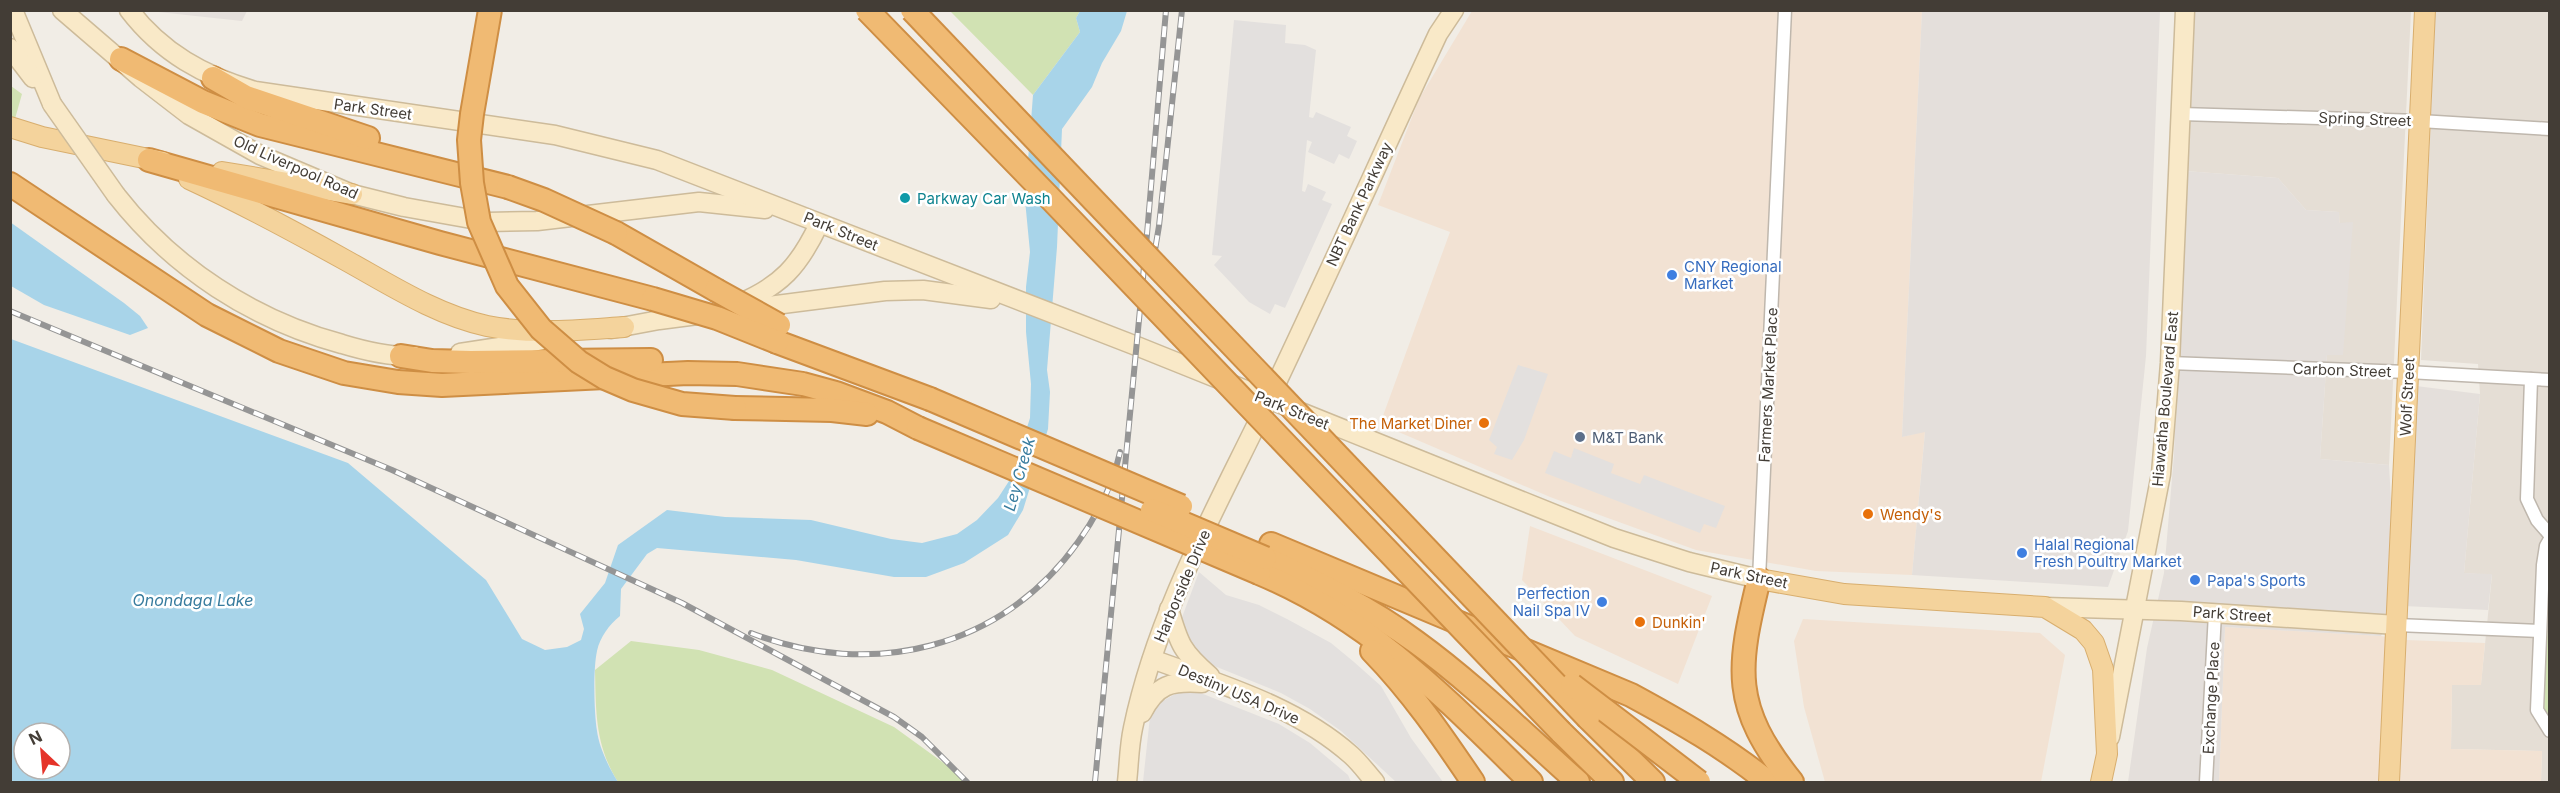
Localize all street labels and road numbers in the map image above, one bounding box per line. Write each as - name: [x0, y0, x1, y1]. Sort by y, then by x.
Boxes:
- street label: Park Street: [333, 94, 413, 124]
- street label: Spring Street: [2318, 108, 2412, 130]
- street label: Old Liverpool Road: [231, 131, 361, 203]
- street label: NBT Bank Parkway: [1322, 138, 1396, 269]
- street label: Park Street: [801, 207, 881, 255]
- street label: Farmers Market Place: [1754, 307, 1782, 463]
- street label: Hiawatha Boulevard East: [2148, 310, 2182, 487]
- street label: Wolf Street: [2395, 357, 2419, 437]
- street label: Carbon Street: [2292, 359, 2392, 381]
- street label: Park Street: [1252, 386, 1332, 434]
- street label: Harborside Drive: [1150, 527, 1214, 645]
- street label: Park Street: [1709, 558, 1790, 592]
- street label: Park Street: [2192, 602, 2272, 626]
- street label: Exchange Place: [2199, 641, 2223, 755]
- street label: Destiny USA Drive: [1175, 660, 1303, 728]

